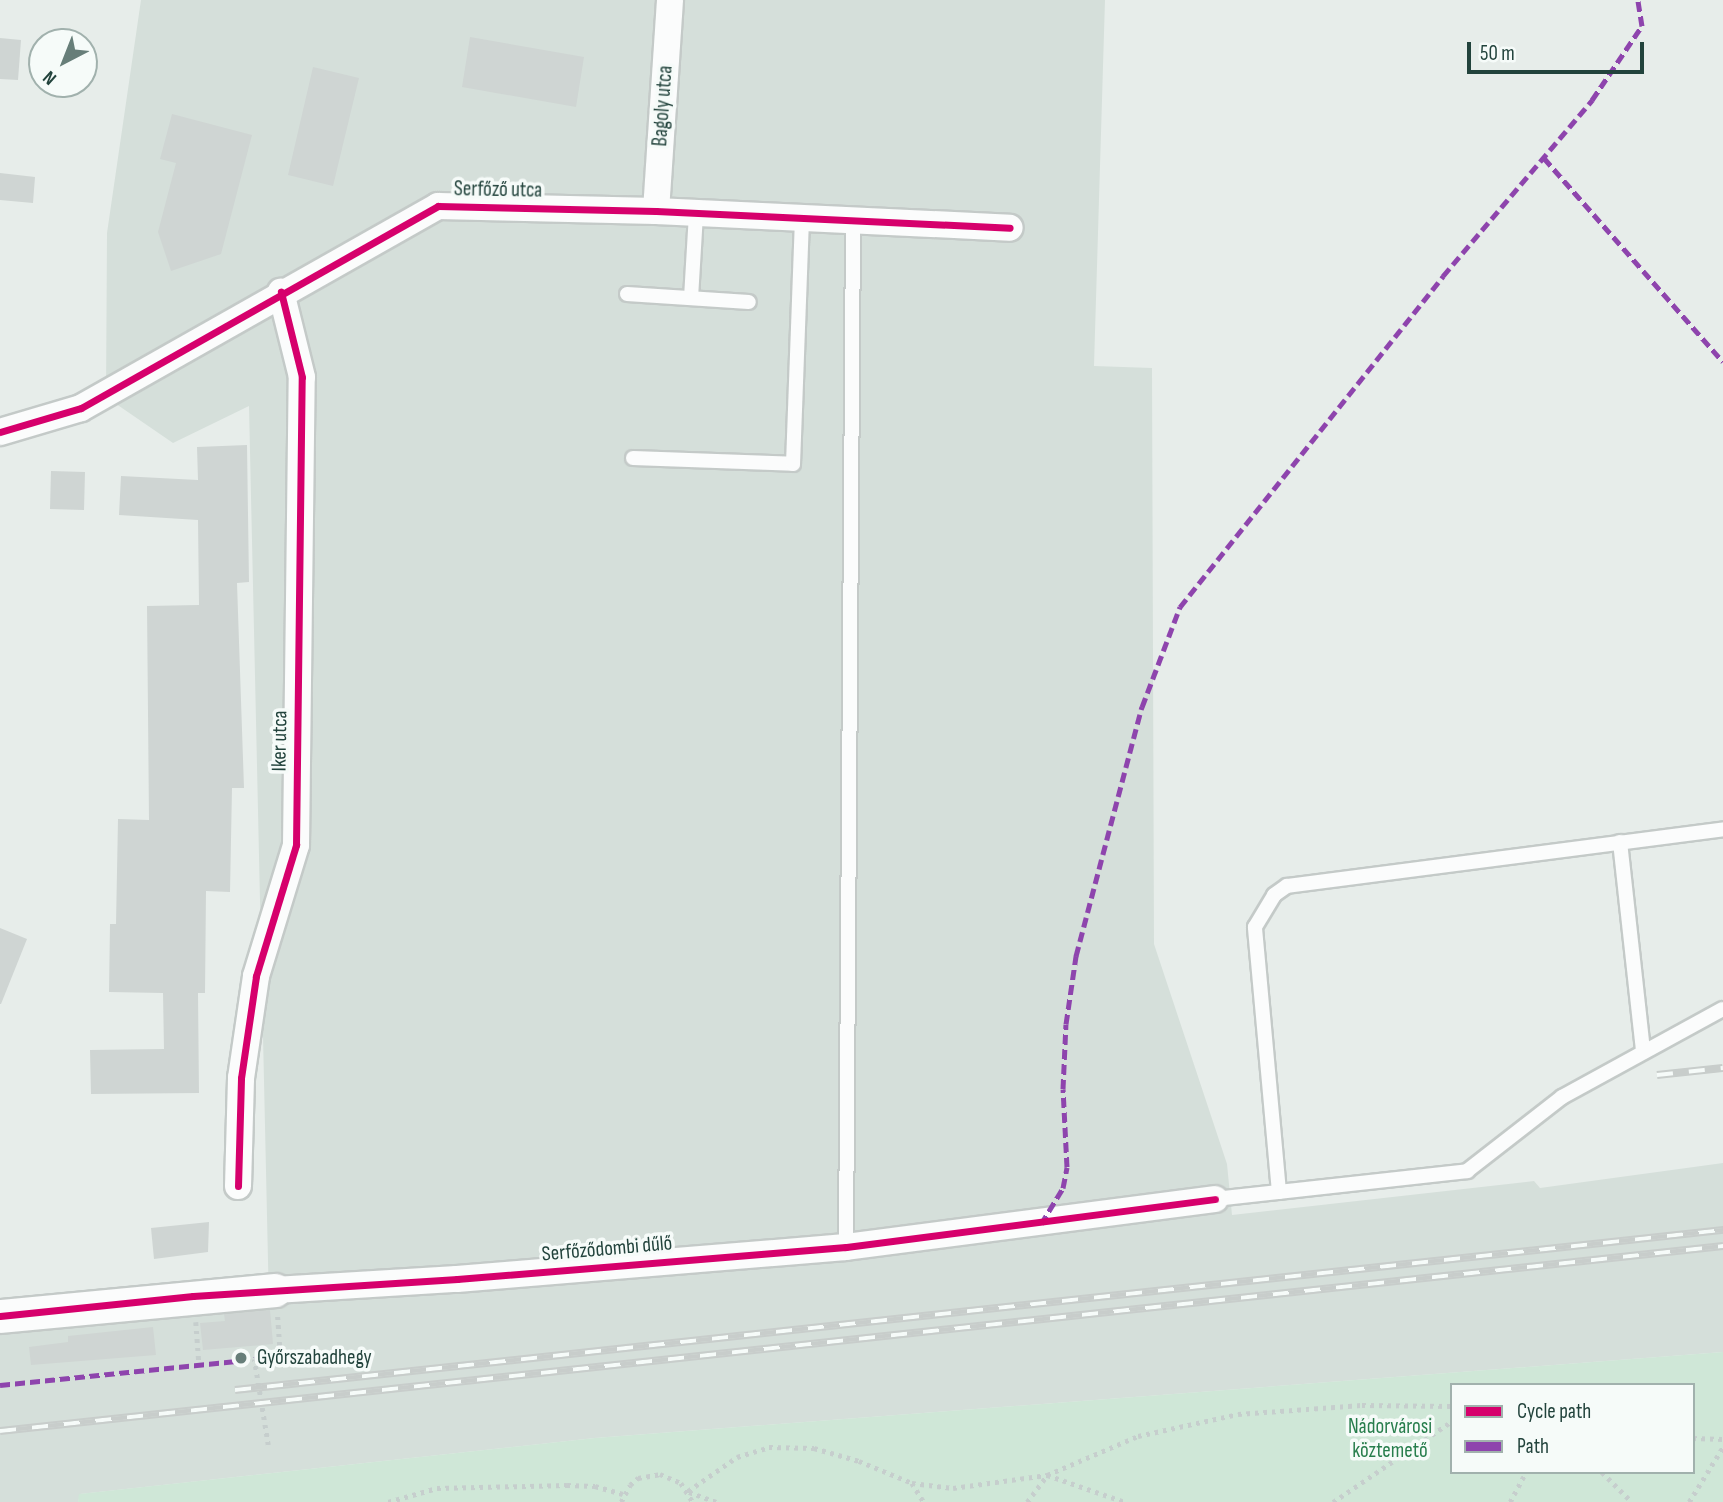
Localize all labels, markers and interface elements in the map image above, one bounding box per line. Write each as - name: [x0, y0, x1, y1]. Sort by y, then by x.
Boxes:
- north arrow: [28, 28, 98, 98]
- scale bar: [1471, 28, 1648, 72]
- text: 50 m: [1480, 41, 1515, 66]
- street label: Bagoly utca: [648, 65, 678, 147]
- text: N: [38, 66, 61, 89]
- street label: Serfőző utca: [454, 177, 542, 203]
- street label: Iker utca: [267, 710, 293, 772]
- street label: Serfőződombi dűlő: [541, 1231, 673, 1267]
- place label: Győrszabadhegy: [257, 1345, 372, 1371]
- marker: Győrszabadhegy: [231, 1348, 251, 1368]
- legend: [1450, 1383, 1695, 1474]
- text: Cycle path: [1517, 1399, 1591, 1424]
- park label: Nádorvárosi köztemető: [1348, 1414, 1432, 1464]
- text: Path: [1517, 1434, 1549, 1459]

